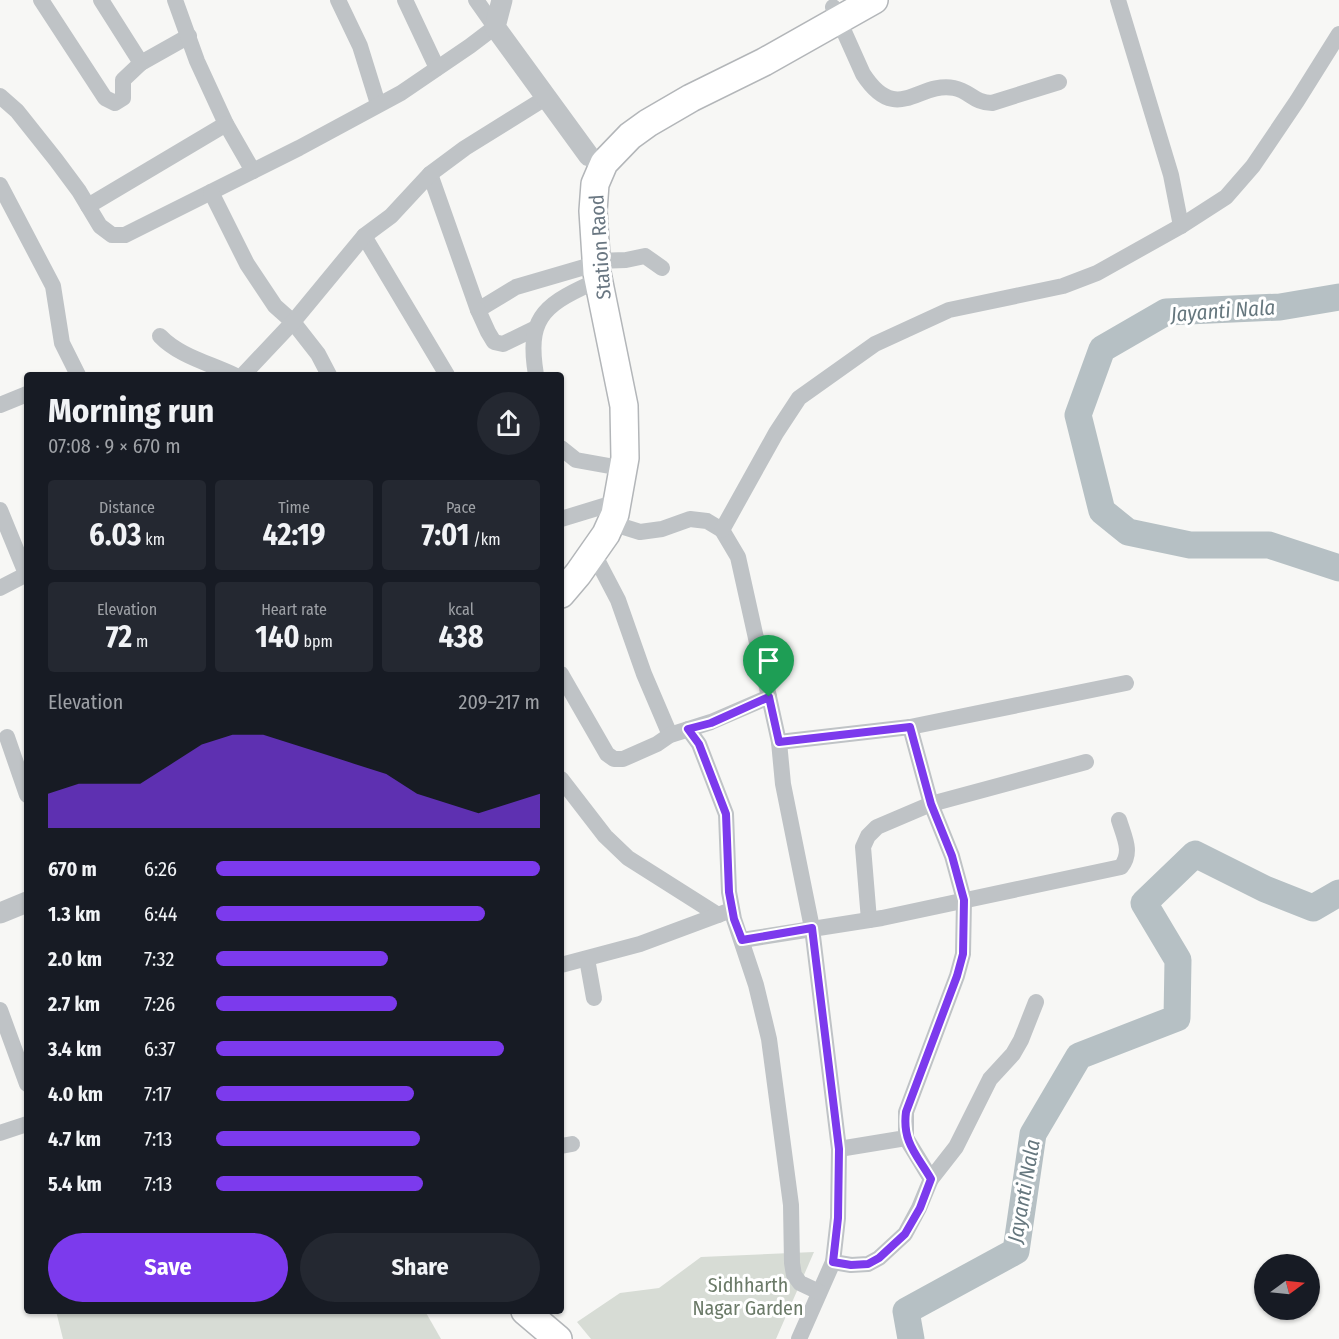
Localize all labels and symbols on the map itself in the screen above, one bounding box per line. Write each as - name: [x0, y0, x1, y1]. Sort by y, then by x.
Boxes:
- street label: Station Raod: [584, 194, 616, 300]
- water label: Jayanti Nala: [1169, 294, 1276, 328]
- pin: [743, 635, 794, 697]
- water label: Jayanti Nala: [1002, 1137, 1046, 1246]
- north arrow: [1254, 1254, 1320, 1320]
- park label: Sidhharth Nagar Garden: [692, 1273, 804, 1320]

